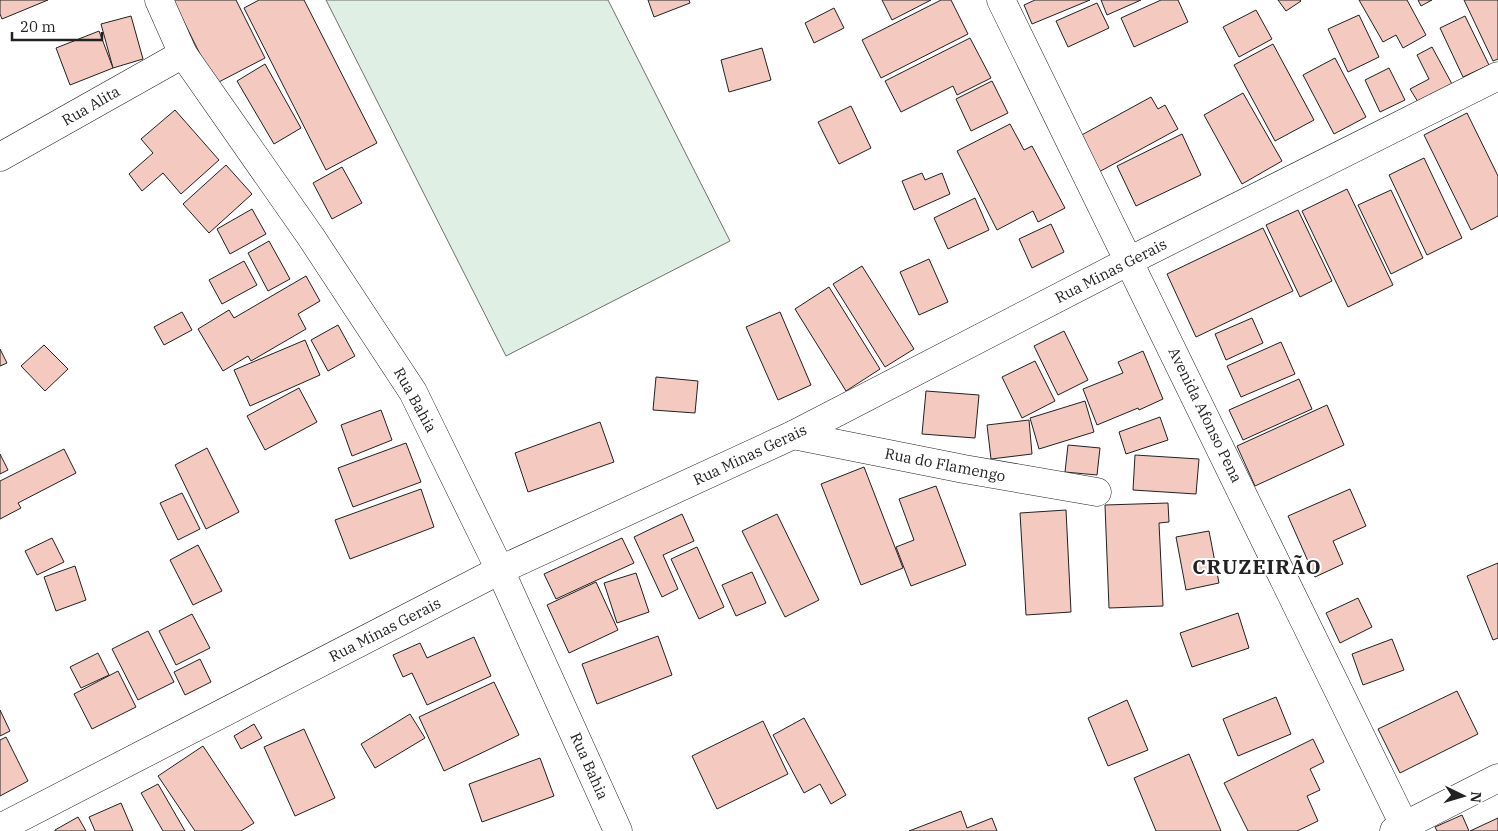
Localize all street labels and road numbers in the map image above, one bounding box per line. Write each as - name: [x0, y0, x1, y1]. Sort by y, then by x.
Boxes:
- street label: Rua Alita: [58, 81, 123, 130]
- street label: Rua Minas Gerais: [1052, 234, 1170, 307]
- street label: Avenida Afonso Pena: [1164, 344, 1247, 486]
- street label: Rua Bahia: [390, 364, 441, 436]
- street label: Rua Minas Gerais: [690, 420, 810, 489]
- street label: Rua do Flamengo: [883, 443, 1007, 486]
- street label: Rua Minas Gerais: [326, 593, 444, 666]
- street label: Rua Bahia: [566, 729, 613, 802]

